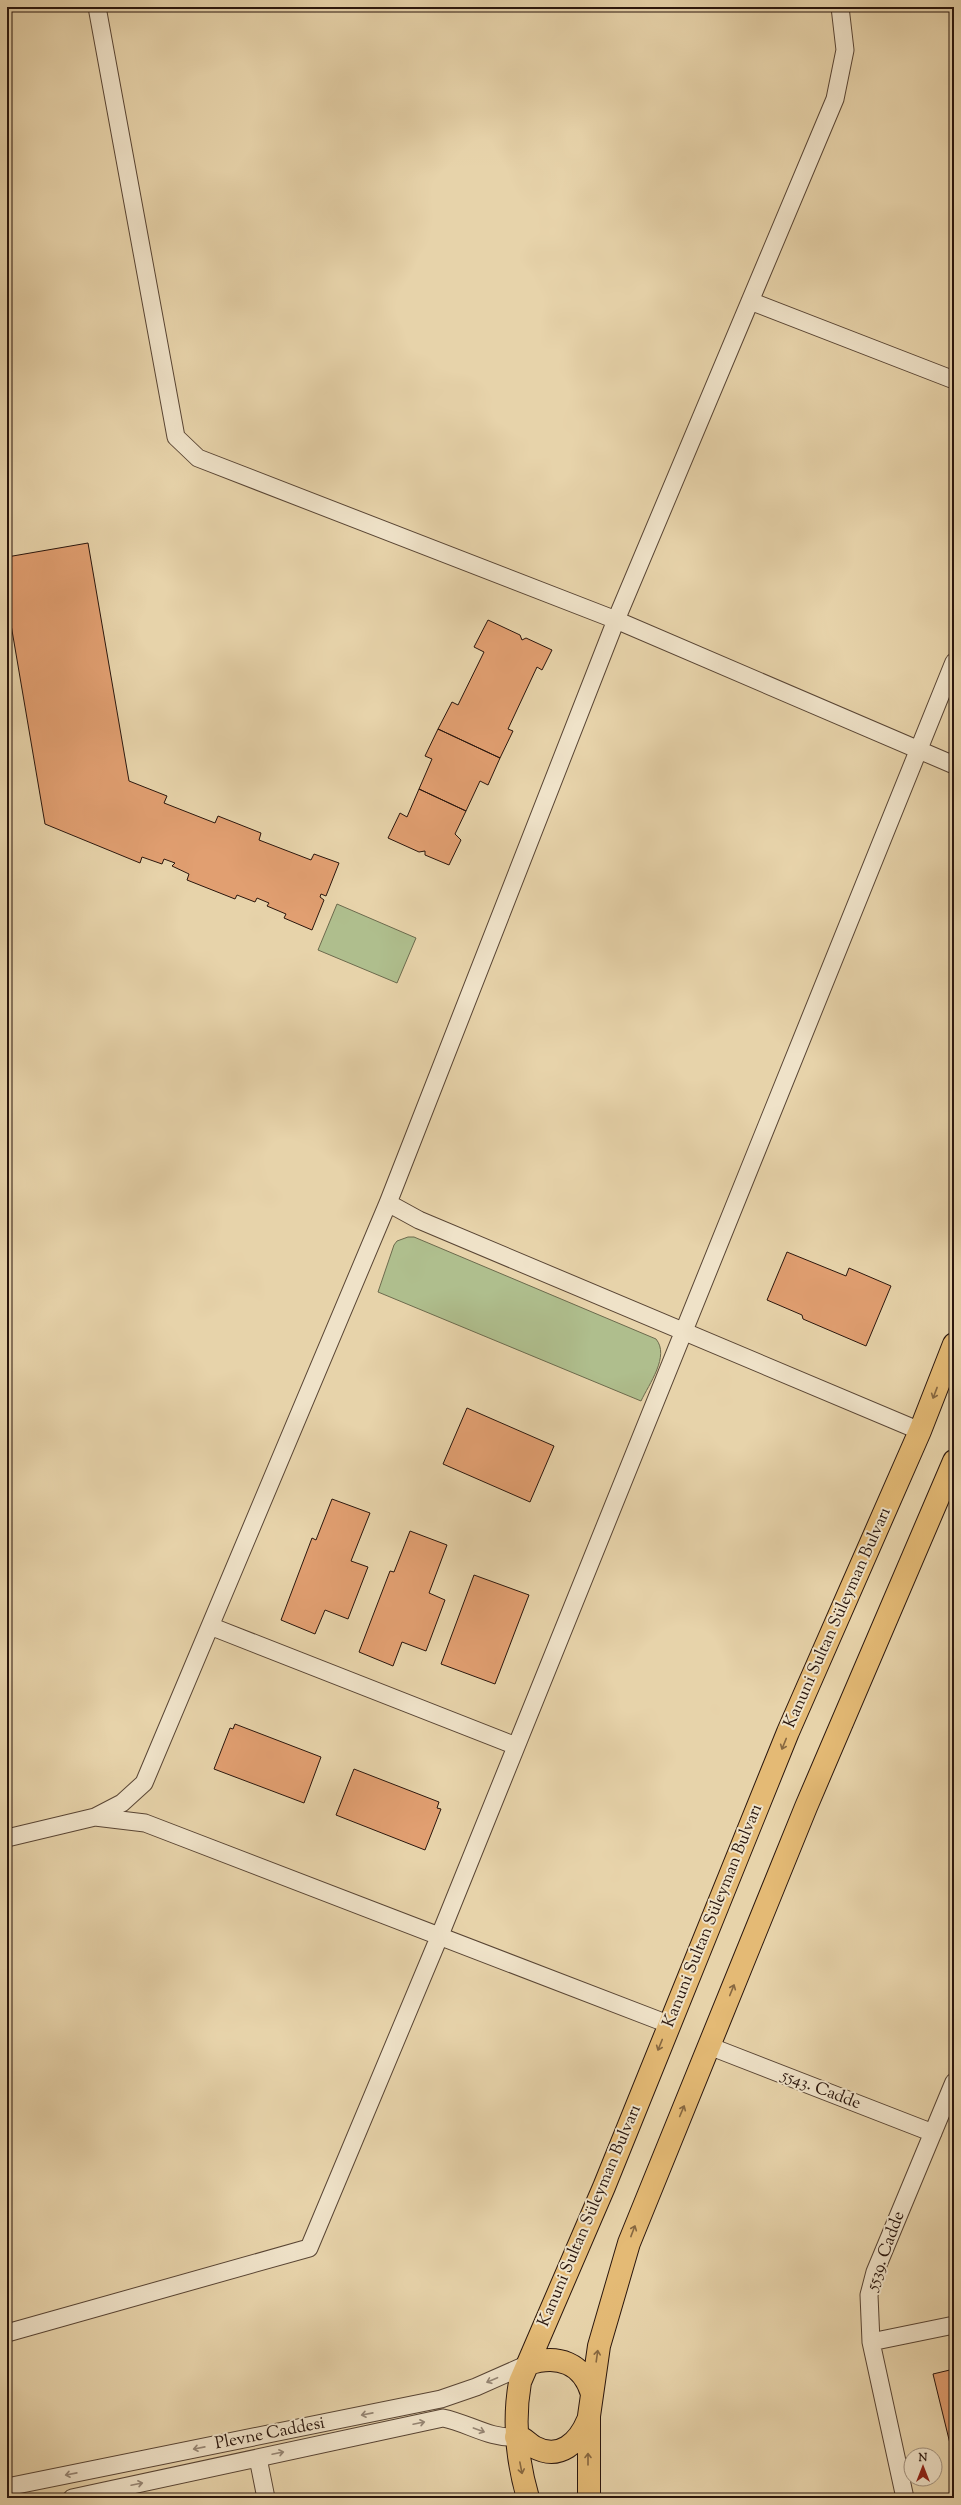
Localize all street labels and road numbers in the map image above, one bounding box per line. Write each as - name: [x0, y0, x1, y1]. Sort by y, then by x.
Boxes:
- street label: Kanuni Sultan Süleyman Bulvarı: [778, 1504, 898, 1732]
- street label: Kanuni Sultan Süleyman Bulvarı: [657, 1801, 769, 2031]
- street label: 5543. Cadde: [777, 2064, 864, 2116]
- street label: Kanuni Sultan Süleyman Bulvarı: [532, 2101, 648, 2331]
- street label: 5539. Cadde: [860, 2208, 911, 2295]
- street label: Plevne Caddesi: [213, 2412, 327, 2456]

